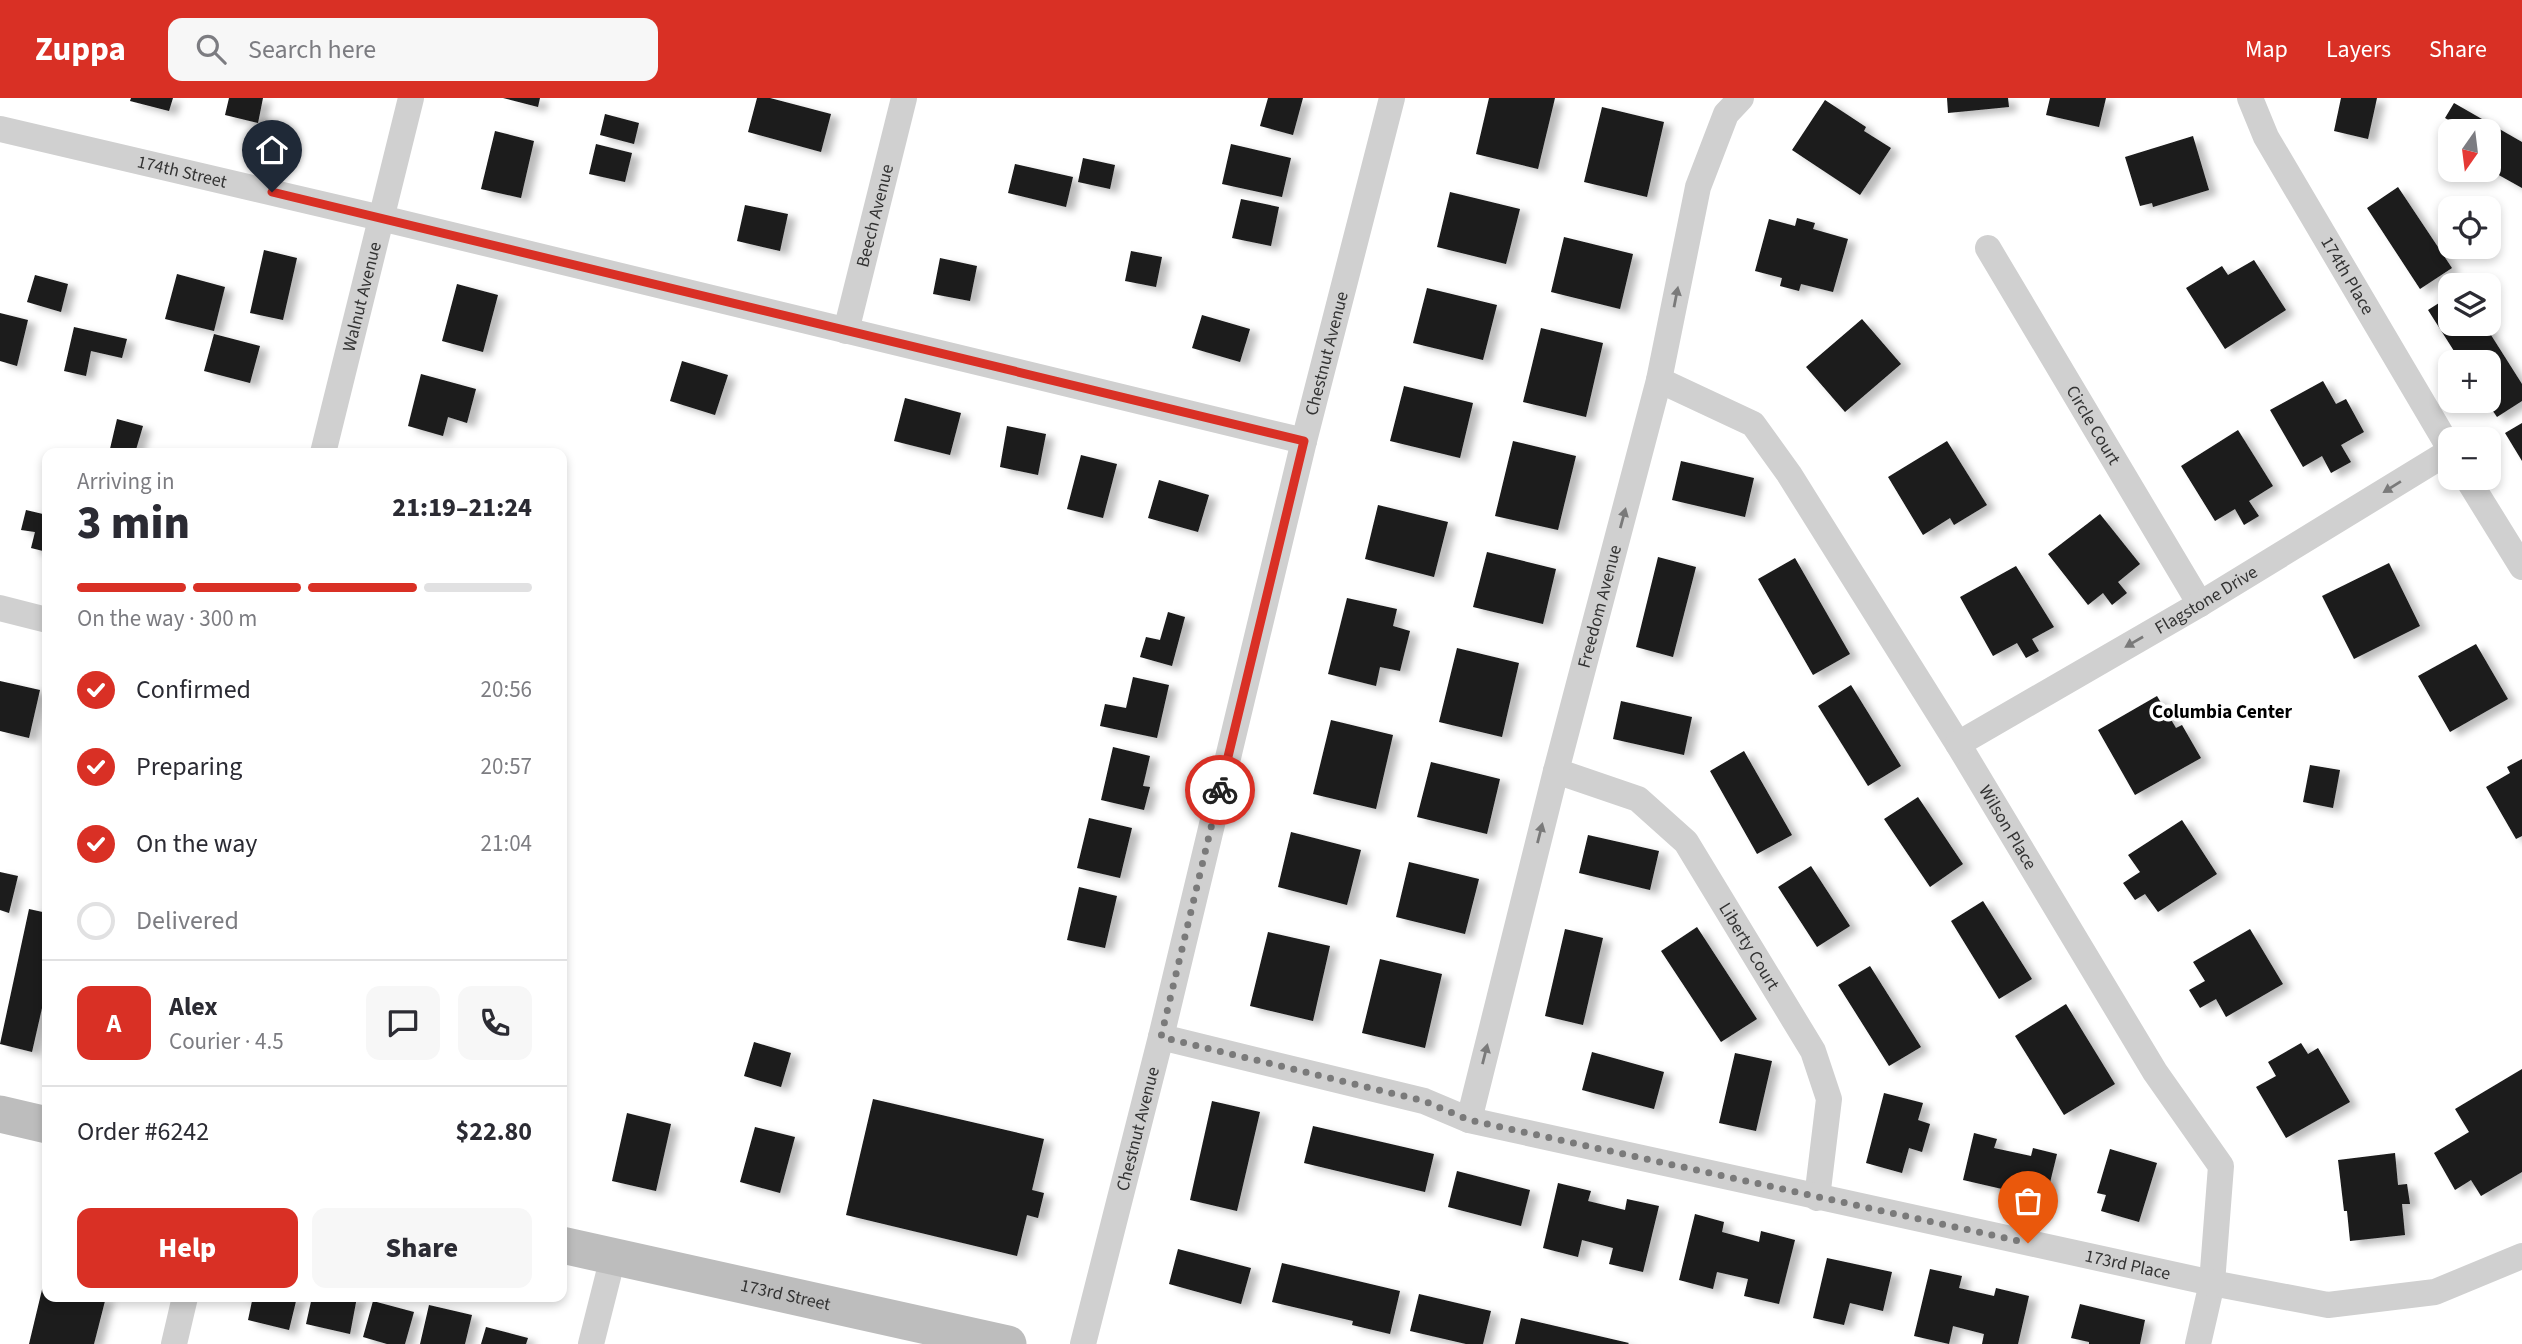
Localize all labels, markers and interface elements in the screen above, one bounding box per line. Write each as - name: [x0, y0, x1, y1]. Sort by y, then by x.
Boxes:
- search box: [168, 18, 658, 81]
- text: Zuppa: [35, 26, 126, 73]
- icon: search: [192, 30, 230, 68]
- text: Search here: [248, 31, 376, 68]
- text: Map: [2245, 32, 2288, 67]
- text: Layers: [2326, 32, 2391, 67]
- text: Share: [2429, 32, 2487, 67]
- north arrow: [2438, 119, 2501, 182]
- map controls: [2438, 119, 2501, 490]
- pin: [242, 120, 302, 192]
- icon: home: [253, 131, 291, 169]
- street label: 174th Street: [135, 149, 229, 194]
- street label: Beech Avenue: [850, 161, 900, 270]
- button: locate: [2438, 196, 2501, 259]
- street label: 174th Place: [2315, 232, 2381, 319]
- street label: Walnut Avenue: [336, 239, 387, 354]
- button: layers: [2438, 273, 2501, 336]
- one-way arrow: [1670, 286, 1681, 308]
- street label: Chestnut Avenue: [1299, 289, 1354, 418]
- button: +: [2438, 350, 2501, 413]
- street label: Circle Court: [2060, 381, 2127, 469]
- button: −: [2438, 427, 2501, 490]
- text: Arriving in: [77, 465, 175, 498]
- one-way arrow: [2382, 480, 2401, 493]
- text: 21:19–21:24: [392, 489, 532, 526]
- text: 3 min: [77, 491, 190, 556]
- one-way arrow: [1618, 507, 1628, 528]
- street label: Freedom Avenue: [1571, 542, 1628, 671]
- street label: Flagstone Drive: [2150, 559, 2262, 640]
- text: On the way · 300 m: [77, 602, 257, 635]
- one-way arrow: [2125, 636, 2144, 648]
- icon: check: [77, 671, 115, 709]
- text: Confirmed: [136, 671, 251, 708]
- text: 20:56: [481, 673, 532, 706]
- district label: Columbia Center: [2152, 699, 2293, 726]
- icon: check: [77, 748, 115, 786]
- text: Preparing: [136, 748, 242, 785]
- text: 20:57: [481, 750, 532, 783]
- courier: [1185, 755, 1255, 825]
- icon: bike: [1201, 771, 1239, 809]
- street label: Wilson Place: [1973, 780, 2043, 874]
- one-way arrow: [1535, 822, 1546, 844]
- icon: check: [77, 825, 115, 863]
- text: On the way: [136, 825, 257, 862]
- text: 21:04: [481, 827, 532, 860]
- street label: Liberty Court: [1713, 898, 1786, 995]
- text: Delivered: [136, 902, 239, 939]
- button: chat: [366, 986, 440, 1060]
- button: phone: [458, 986, 532, 1060]
- text: Alex: [169, 988, 218, 1025]
- text: A: [107, 1005, 121, 1042]
- text: Courier · 4.5: [169, 1025, 284, 1058]
- one-way arrow: [1480, 1043, 1491, 1065]
- street label: Chestnut Avenue: [1110, 1064, 1165, 1194]
- text: Order #6242: [77, 1113, 209, 1150]
- text: $22.80: [456, 1113, 532, 1150]
- pin: [1998, 1171, 2058, 1243]
- icon: bag: [2009, 1182, 2047, 1220]
- button: Help: [77, 1208, 298, 1288]
- button: Share: [312, 1208, 532, 1288]
- street label: 173rd Place: [2083, 1243, 2173, 1286]
- street label: 173rd Street: [738, 1272, 833, 1317]

